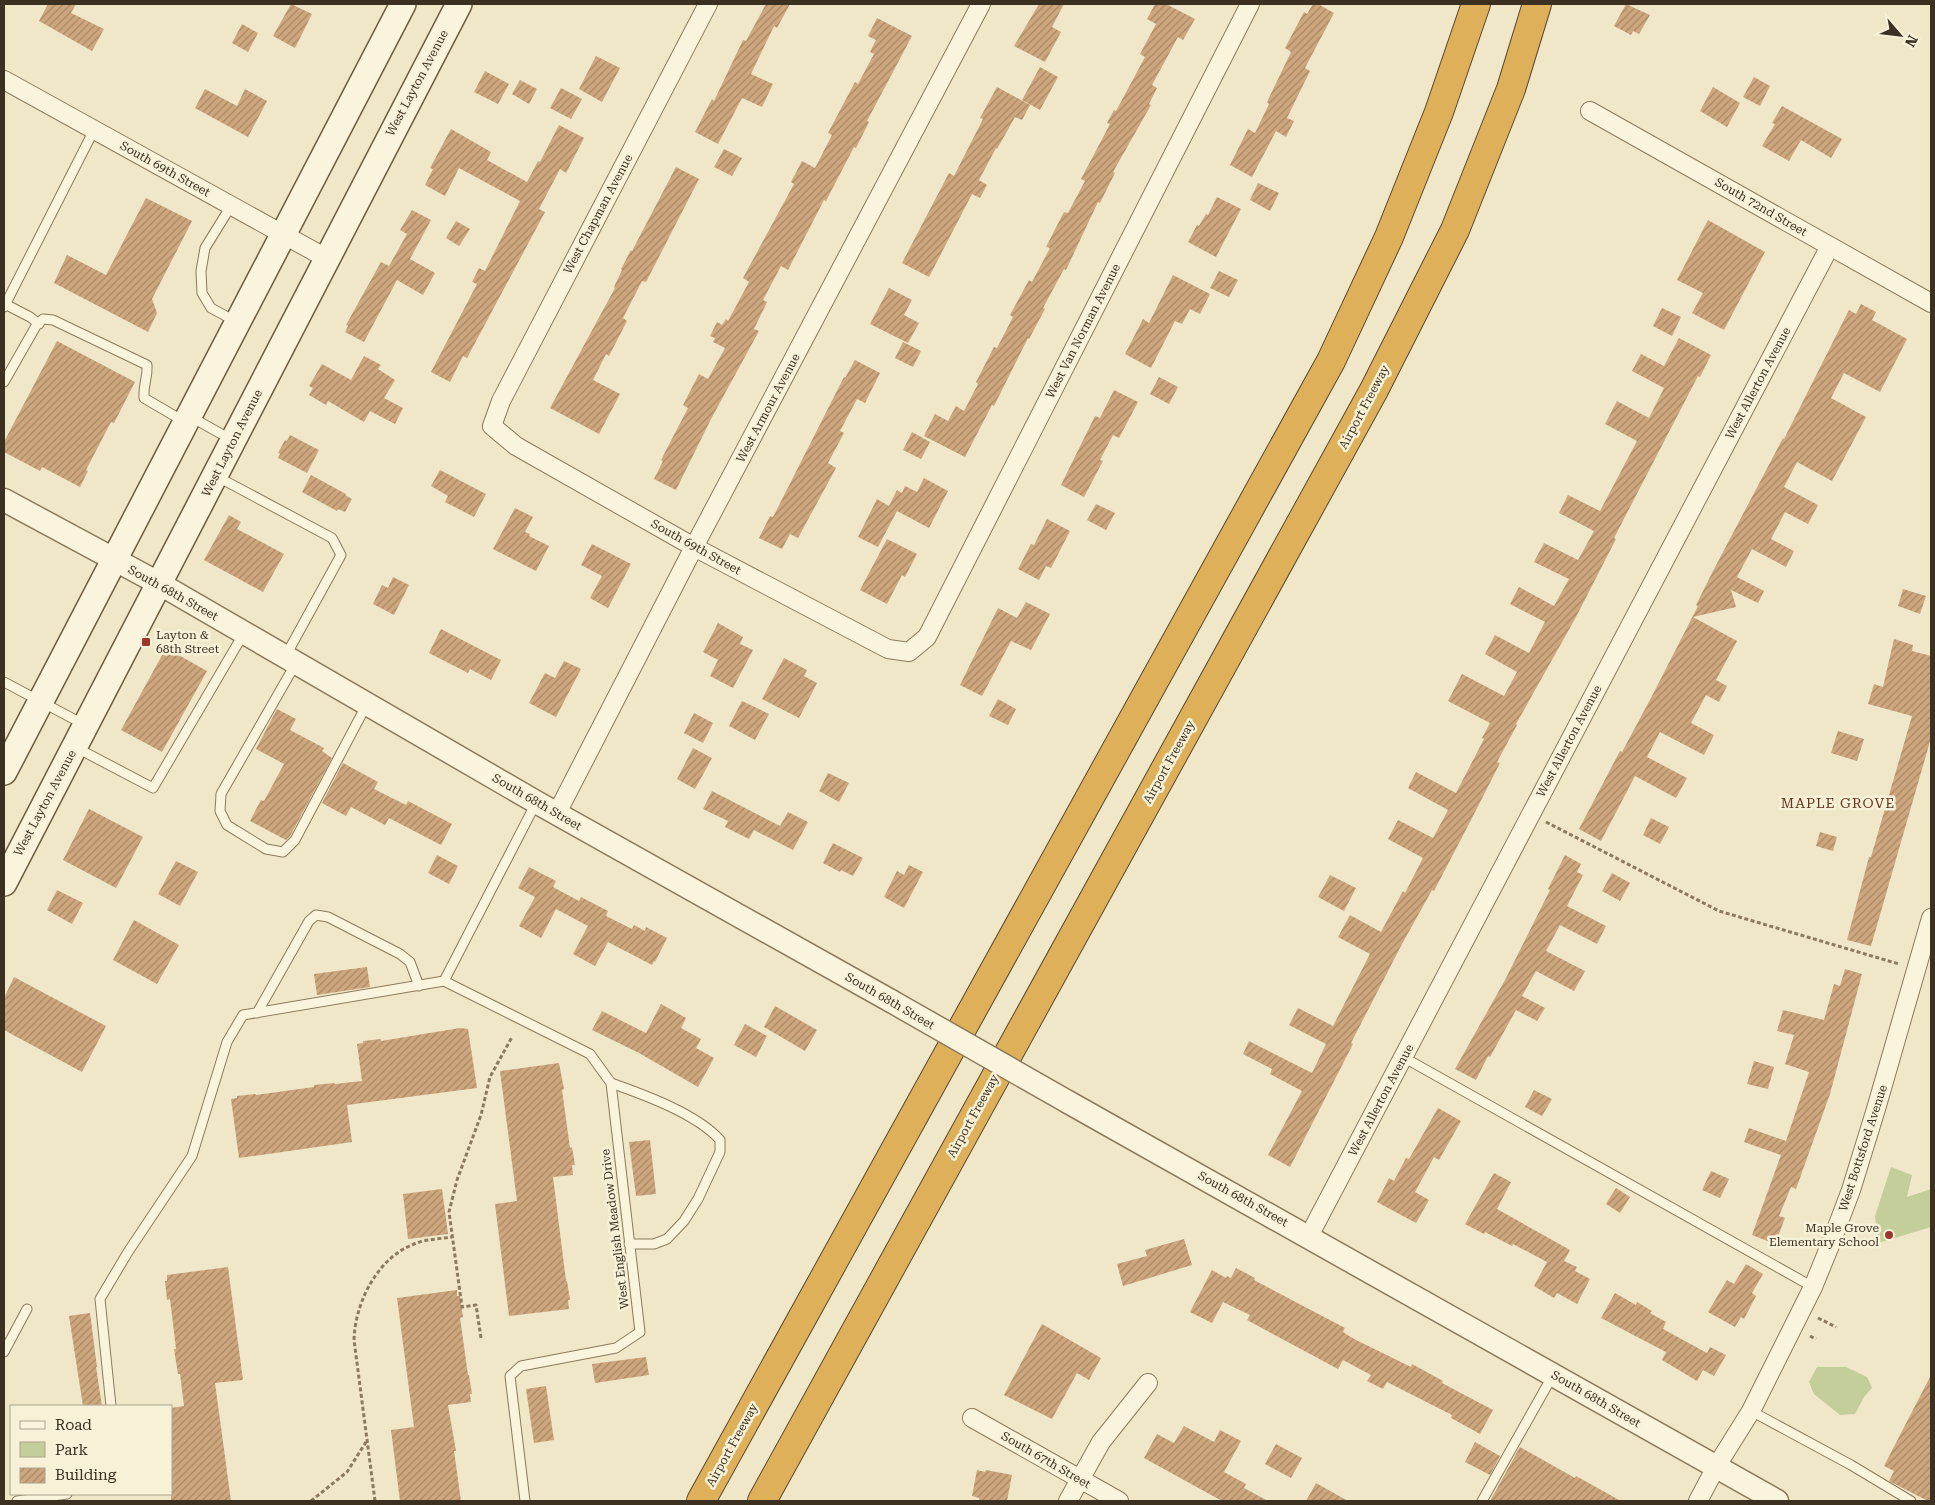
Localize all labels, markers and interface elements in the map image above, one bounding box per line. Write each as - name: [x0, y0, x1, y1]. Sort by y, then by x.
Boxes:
- north arrow: [1875, 10, 1925, 60]
- street label: West Layton Avenue: [383, 27, 451, 138]
- text: N: [1902, 33, 1921, 50]
- street label: South 69th Street: [117, 138, 213, 200]
- street label: West Chapman Avenue: [560, 151, 636, 276]
- street label: South 72nd Street: [1712, 175, 1810, 239]
- street label: West Van Norman Avenue: [1043, 261, 1123, 401]
- street label: West Allerton Avenue: [1723, 324, 1794, 441]
- street label: West Armour Avenue: [733, 351, 803, 465]
- street label: Airport Freeway: [1336, 362, 1392, 451]
- street label: West Layton Avenue: [199, 387, 265, 499]
- street label: South 69th Street: [648, 516, 744, 578]
- street label: South 68th Street: [125, 562, 221, 624]
- place label: Layton & 68th Street: [156, 628, 220, 656]
- marker: Layton & 68th Street: [140, 636, 152, 648]
- street label: West Allerton Avenue: [1534, 682, 1605, 799]
- street label: Airport Freeway: [1140, 717, 1198, 806]
- street label: West Layton Avenue: [11, 747, 79, 858]
- street label: South 68th Street: [490, 771, 585, 834]
- district label: MAPLE GROVE: [1781, 795, 1895, 811]
- street label: South 68th Street: [843, 970, 938, 1033]
- street label: West Allerton Avenue: [1346, 1041, 1417, 1158]
- street label: Airport Freeway: [944, 1071, 1002, 1160]
- street label: West Bottsford Avenue: [1836, 1083, 1890, 1213]
- street label: West English Meadow Drive: [598, 1148, 632, 1310]
- street label: South 68th Street: [1195, 1168, 1291, 1230]
- place label: Maple Grove Elementary School: [1769, 1221, 1879, 1249]
- marker: Maple Grove Elementary School: [1883, 1229, 1895, 1241]
- street label: South 68th Street: [1549, 1368, 1644, 1431]
- street label: Airport Freeway: [703, 1400, 761, 1489]
- legend: [10, 1405, 172, 1495]
- text: Road: [55, 1416, 92, 1434]
- street label: South 67th Street: [999, 1429, 1094, 1492]
- text: Park: [55, 1441, 89, 1459]
- text: Building: [55, 1466, 117, 1484]

